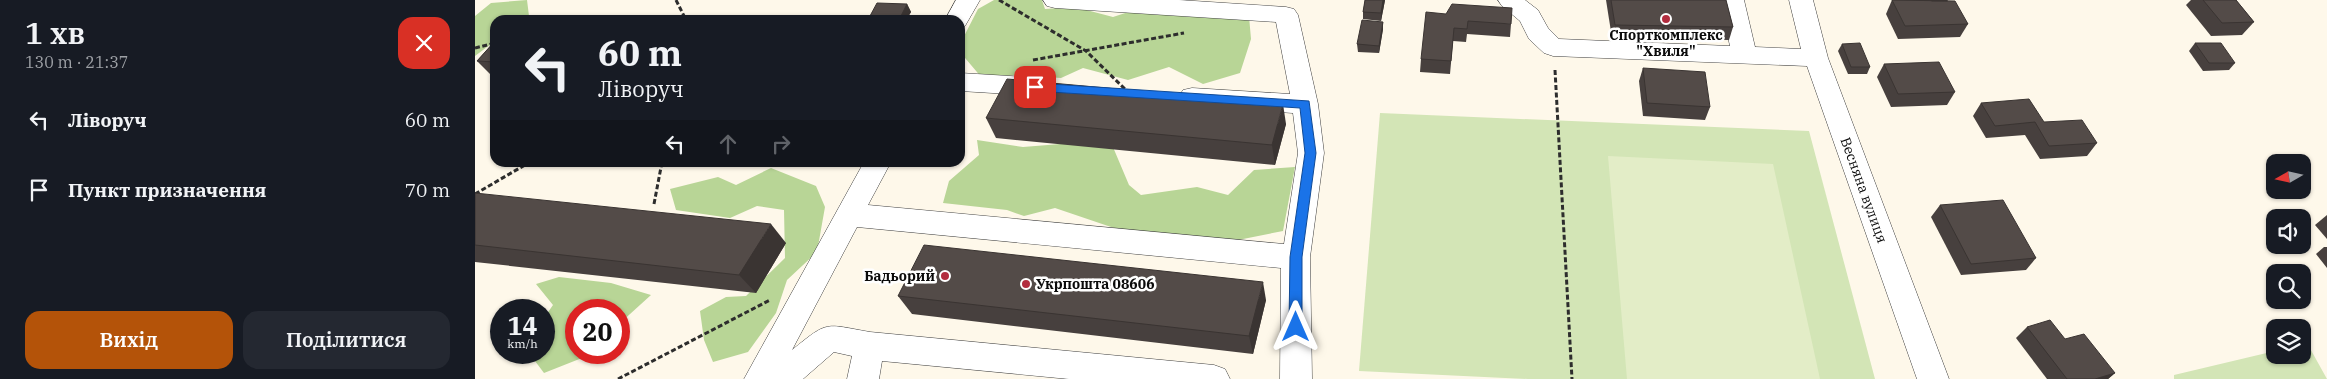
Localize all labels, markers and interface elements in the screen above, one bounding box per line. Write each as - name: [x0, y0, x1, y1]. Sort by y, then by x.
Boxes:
- text: 1 хв: [25, 13, 85, 52]
- marker: Спорткомплекс "Хвиля": [1660, 13, 1672, 25]
- button: close: [398, 17, 450, 69]
- place label: Спорткомплекс "Хвиля": [1609, 26, 1723, 60]
- text: 60 m: [598, 30, 682, 76]
- icon: left: [515, 35, 580, 100]
- text: 130 m · 21:37: [25, 52, 128, 72]
- pin: [1014, 66, 1056, 108]
- icon: arrive: [1021, 73, 1049, 101]
- text: Ліворуч: [598, 74, 684, 103]
- icon: left: [25, 106, 53, 134]
- text: Ліворуч: [68, 108, 147, 132]
- text: 60 m: [405, 108, 450, 132]
- icon: left: [661, 130, 689, 158]
- icon: ahead: [714, 130, 742, 158]
- icon: right: [767, 130, 795, 158]
- street label: Весняна вулиця: [1837, 135, 1891, 245]
- north arrow: [2266, 154, 2311, 199]
- map controls: [2266, 154, 2311, 364]
- icon: arrive: [25, 176, 53, 204]
- text: Пункт призначення: [68, 178, 266, 202]
- text: 70 m: [405, 178, 450, 202]
- button: sound: [2266, 209, 2311, 254]
- button: search: [2266, 264, 2311, 309]
- place label: Бадьорий: [864, 267, 935, 285]
- marker: Бадьорий: [939, 270, 951, 282]
- place label: Укрпошта 08606: [1036, 275, 1155, 293]
- marker: Укрпошта 08606: [1020, 278, 1032, 290]
- speed limit sign: 20: [565, 299, 630, 364]
- position arrow: [1269, 300, 1321, 352]
- text: 14: [507, 309, 538, 342]
- button: Вихід: [25, 311, 233, 369]
- button: Поділитися: [243, 311, 450, 369]
- button: layers: [2266, 319, 2311, 364]
- text: km/h: [507, 336, 538, 351]

